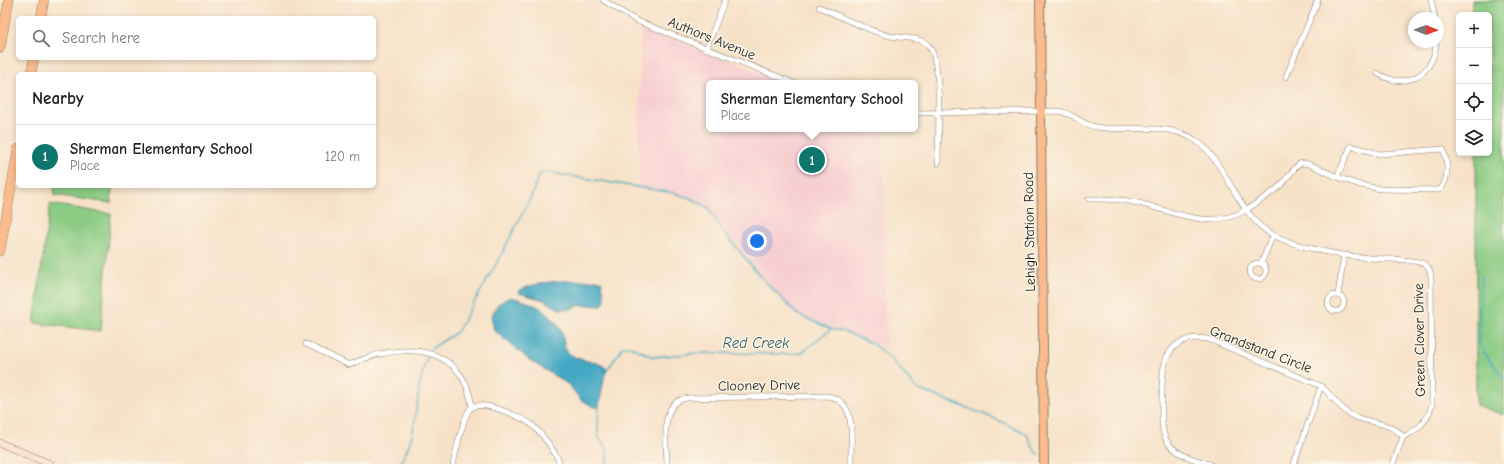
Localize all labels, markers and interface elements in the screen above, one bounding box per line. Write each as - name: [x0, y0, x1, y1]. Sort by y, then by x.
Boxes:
- north arrow: [1408, 12, 1444, 48]
- map controls: [1456, 12, 1492, 156]
- button: +: [1456, 12, 1492, 48]
- street label: Authors Avenue: [666, 13, 758, 64]
- search box: [16, 16, 376, 60]
- icon: search: [30, 27, 52, 49]
- text: Search here: [62, 29, 140, 47]
- button: −: [1456, 48, 1492, 84]
- popup: [706, 80, 918, 132]
- button: locate: [1456, 84, 1492, 120]
- text: Nearby: [32, 89, 83, 108]
- text: Sherman Elementary School: [721, 90, 903, 108]
- text: Place: [721, 108, 750, 123]
- button: layers: [1456, 120, 1492, 156]
- text: Sherman Elementary School: [70, 140, 252, 158]
- pin: 1: [799, 145, 825, 175]
- text: 1: [42, 149, 48, 164]
- text: 120 m: [325, 149, 360, 164]
- text: Place: [70, 158, 100, 173]
- street label: Lehigh Station Road: [1020, 172, 1039, 292]
- your location: [747, 231, 767, 251]
- street label: Green Clover Drive: [1410, 283, 1429, 397]
- street label: Grandstand Circle: [1207, 322, 1314, 377]
- water label: Red Creek: [723, 334, 790, 352]
- street label: Clooney Drive: [718, 376, 800, 395]

